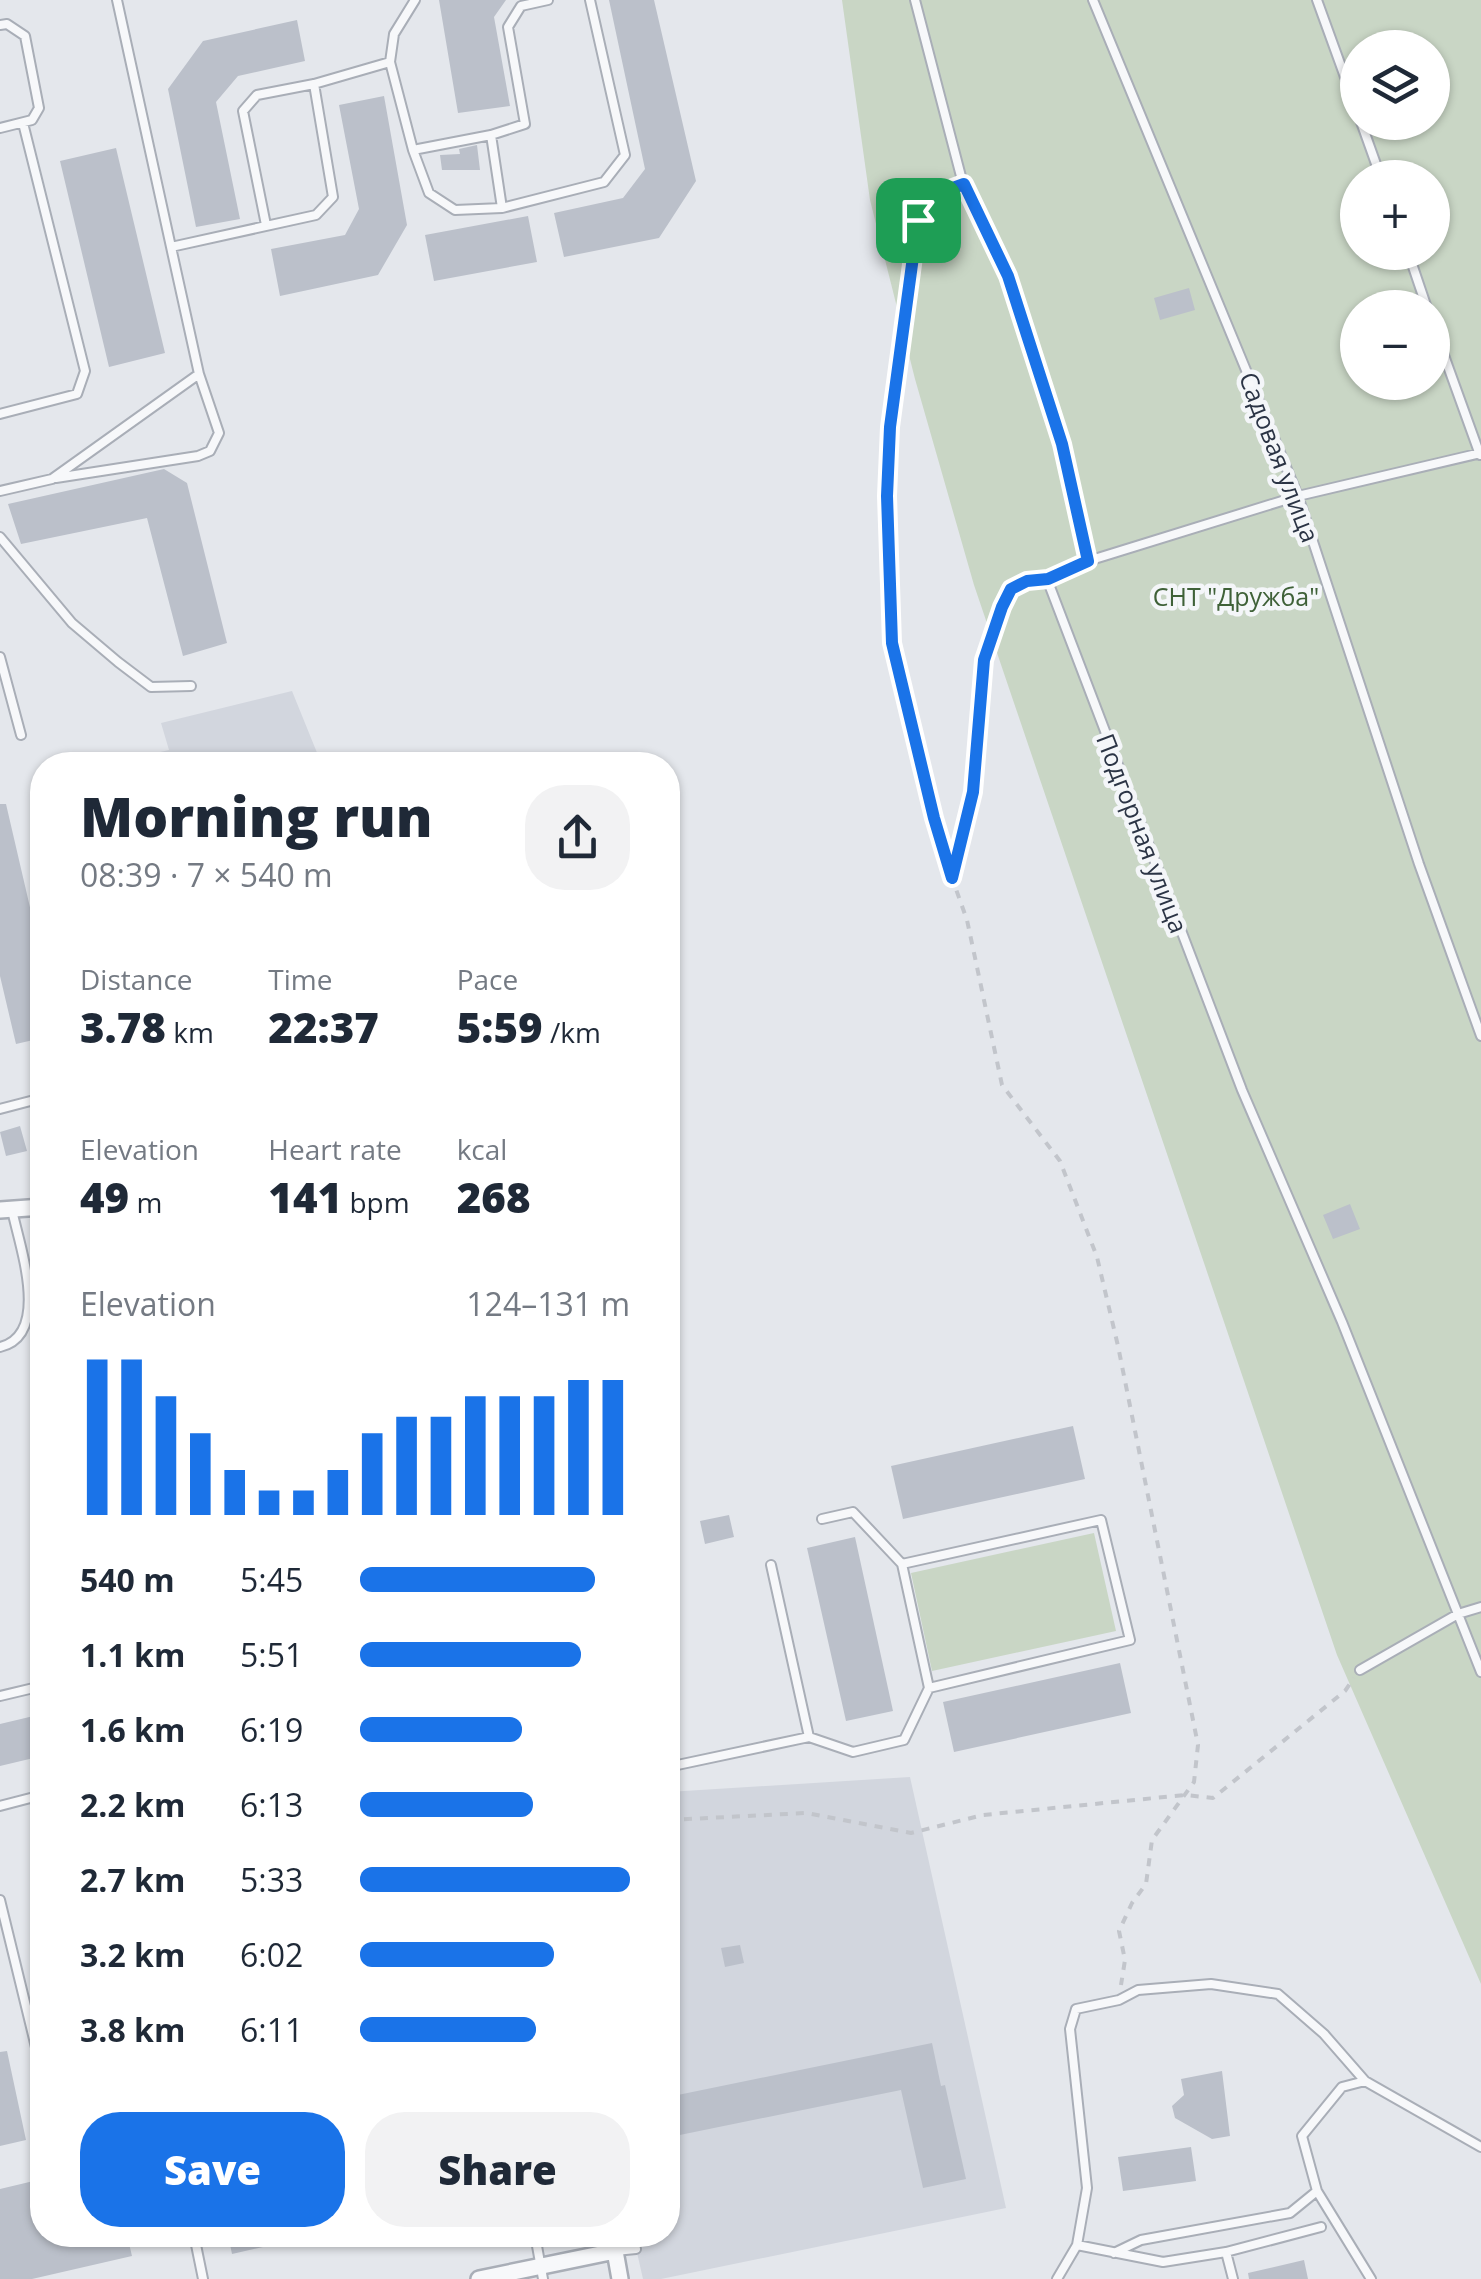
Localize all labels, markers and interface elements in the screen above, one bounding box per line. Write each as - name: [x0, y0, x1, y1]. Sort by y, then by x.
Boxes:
- map controls: [1340, 30, 1450, 400]
- button: layers: [1340, 30, 1450, 140]
- button: +: [1340, 160, 1450, 270]
- pin: [876, 178, 961, 263]
- icon: arrive: [891, 193, 946, 248]
- button: −: [1340, 290, 1450, 400]
- street label: Садовая улица: [1232, 367, 1328, 547]
- park label: СНТ "Дружба": [1153, 579, 1319, 613]
- street label: Подгорная улица: [1089, 728, 1197, 938]
- text: Morning run: [80, 778, 433, 853]
- button: share: [525, 785, 630, 890]
- text: 08:39 · 7 × 540 m: [80, 853, 333, 896]
- text: Distance: [80, 960, 193, 998]
- text: Time: [268, 960, 332, 998]
- text: Pace: [457, 960, 518, 998]
- text: 3.78: [80, 998, 166, 1055]
- text: 22:37: [268, 998, 379, 1055]
- text: 5:59: [457, 998, 543, 1055]
- text: km: [166, 1013, 214, 1051]
- text: /km: [543, 1013, 601, 1051]
- text: Elevation: [80, 1130, 199, 1168]
- text: Heart rate: [268, 1130, 402, 1168]
- text: kcal: [457, 1130, 507, 1168]
- text: 49: [80, 1168, 129, 1225]
- text: 141: [268, 1168, 342, 1225]
- text: 268: [457, 1168, 530, 1225]
- text: m: [129, 1183, 162, 1221]
- text: bpm: [342, 1183, 410, 1221]
- text: Elevation: [80, 1282, 216, 1325]
- text: 124–131 m: [466, 1282, 630, 1325]
- text: 540 m: [80, 1558, 175, 1601]
- text: 5:45: [240, 1558, 303, 1601]
- text: 1.1 km: [80, 1633, 185, 1676]
- text: 5:51: [240, 1633, 303, 1676]
- text: 1.6 km: [80, 1708, 185, 1751]
- text: 6:19: [240, 1708, 303, 1751]
- text: 2.2 km: [80, 1783, 185, 1826]
- text: 6:13: [240, 1783, 303, 1826]
- text: 2.7 km: [80, 1858, 185, 1901]
- text: 5:33: [240, 1858, 303, 1901]
- text: 3.2 km: [80, 1933, 185, 1976]
- text: 6:02: [240, 1933, 303, 1976]
- text: 3.8 km: [80, 2008, 185, 2051]
- text: 6:11: [240, 2008, 303, 2051]
- button: Save: [80, 2112, 345, 2227]
- button: Share: [365, 2112, 630, 2227]

